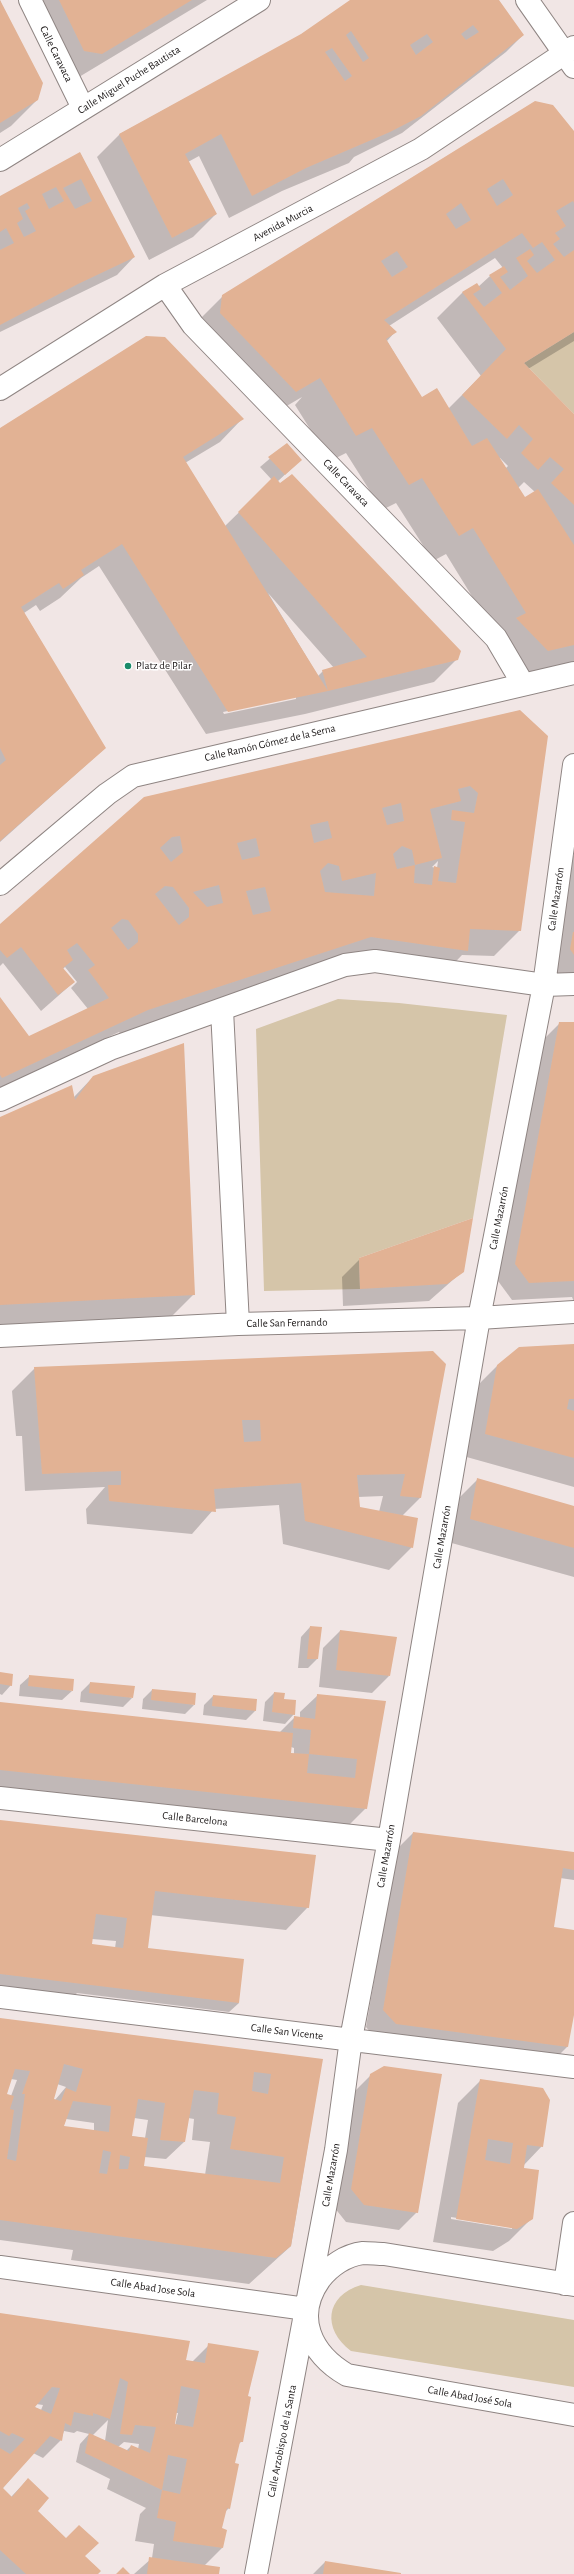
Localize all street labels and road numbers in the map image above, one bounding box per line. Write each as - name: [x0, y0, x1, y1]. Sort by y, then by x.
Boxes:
- street label: Calle Caravaca: [37, 24, 75, 84]
- street label: Calle Miguel Puche Bautista: [75, 43, 183, 117]
- street label: Avenida Murcia: [251, 202, 315, 244]
- street label: Calle Caravaca: [320, 456, 372, 510]
- street label: Calle Ramón Gómez de la Serna: [203, 721, 337, 765]
- street label: Calle Mazarrón: [545, 866, 567, 932]
- street label: Calle Mazarrón: [486, 1185, 512, 1251]
- street label: Calle San Fernando: [246, 1316, 328, 1330]
- street label: Calle Mazarrón: [430, 1504, 454, 1570]
- street label: Calle Barcelona: [162, 1809, 228, 1829]
- street label: Calle Mazarrón: [374, 1823, 398, 1889]
- street label: Calle San Vicente: [250, 2021, 324, 2043]
- street label: Calle Mazarrón: [319, 2142, 343, 2208]
- street label: Calle Abad Jose Sola: [110, 2276, 196, 2300]
- street label: Calle Abad José Sola: [427, 2383, 513, 2411]
- street label: Calle Arzobispo de la Santa: [265, 2384, 299, 2498]

